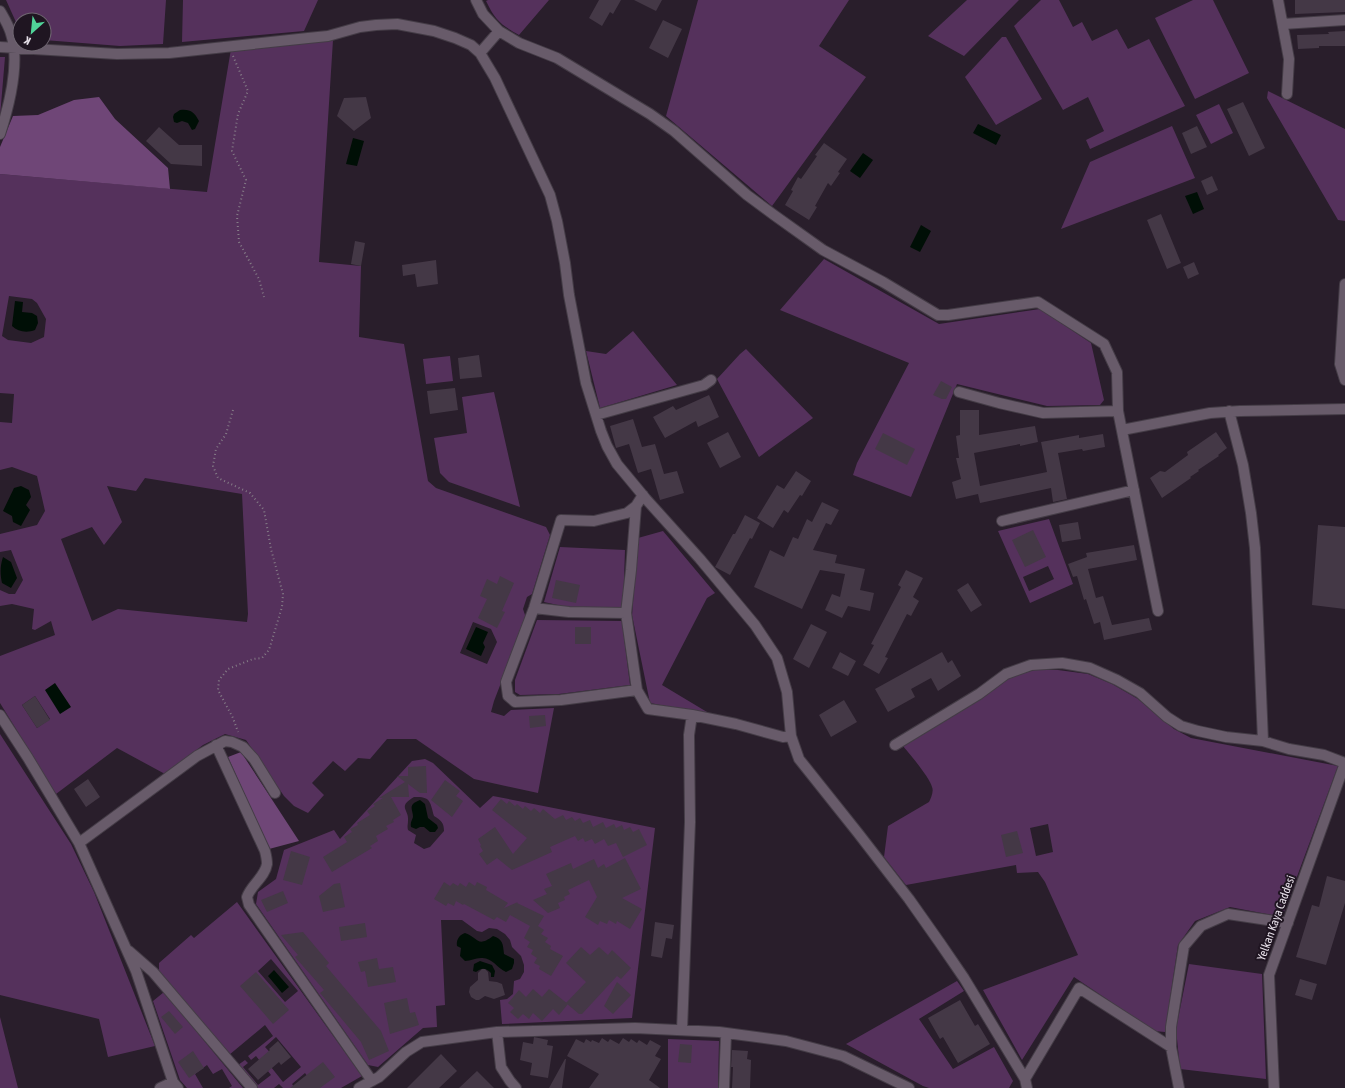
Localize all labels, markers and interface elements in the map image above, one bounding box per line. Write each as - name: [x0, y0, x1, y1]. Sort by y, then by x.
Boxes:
- north arrow: [12, 12, 52, 52]
- text: K: [22, 34, 33, 47]
- street label: Yelkan Kaya Caddesi: [1254, 873, 1298, 963]

